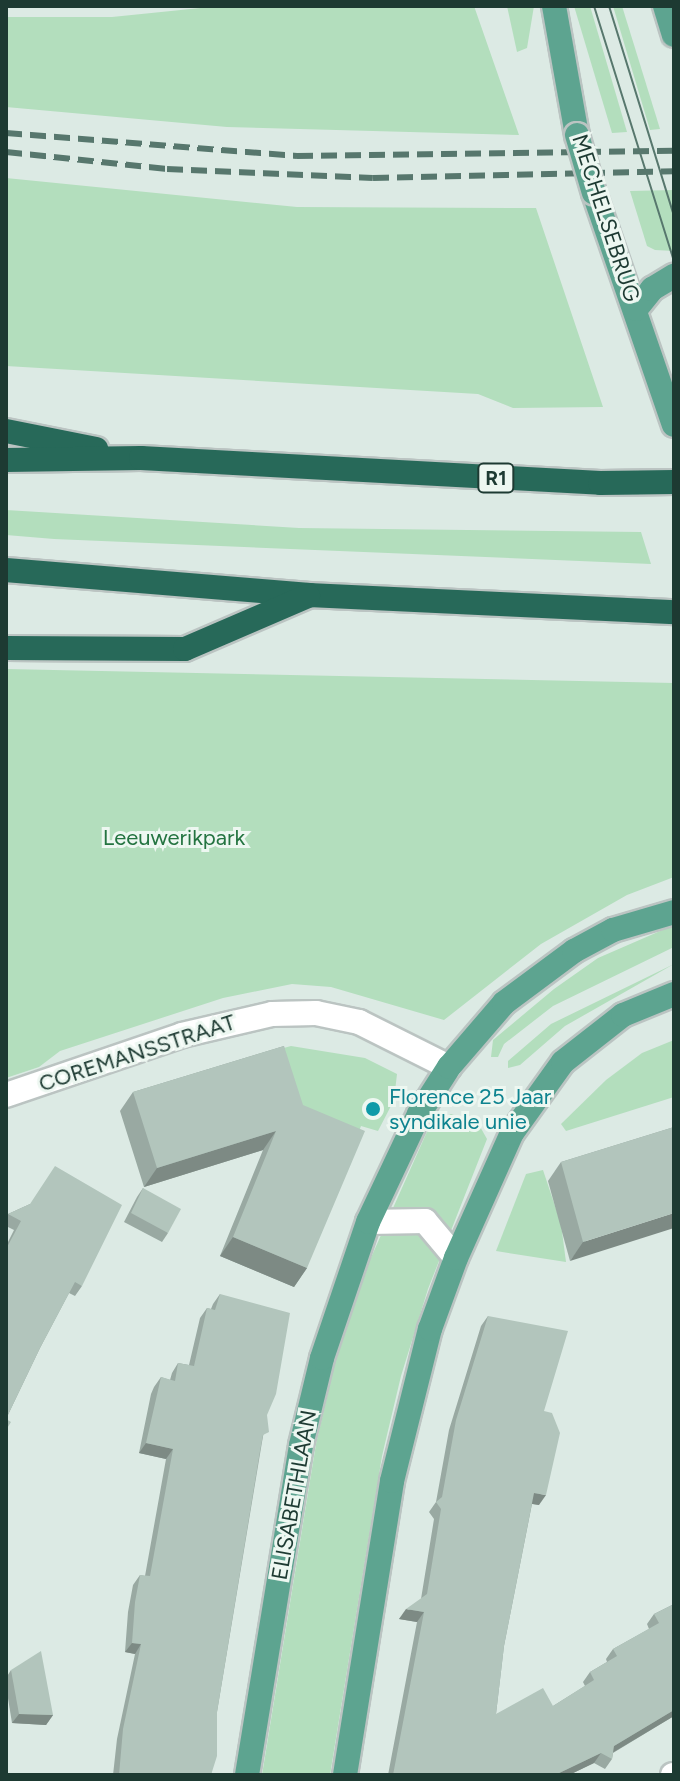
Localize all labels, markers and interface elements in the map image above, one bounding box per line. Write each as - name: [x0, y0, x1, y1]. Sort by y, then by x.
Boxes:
- street label: MECHELSEBRUG: [566, 131, 646, 305]
- road number: R1: [476, 462, 516, 494]
- park label: Leeuwerikpark: [103, 825, 245, 851]
- street label: COREMANSSTRAAT: [35, 1009, 239, 1097]
- place label: Florence 25 Jaar syndikale unie: [389, 1083, 551, 1134]
- marker: Florence 25 Jaar syndikale unie: [364, 1100, 382, 1118]
- street label: ELISABETHLAAN: [266, 1408, 322, 1582]

